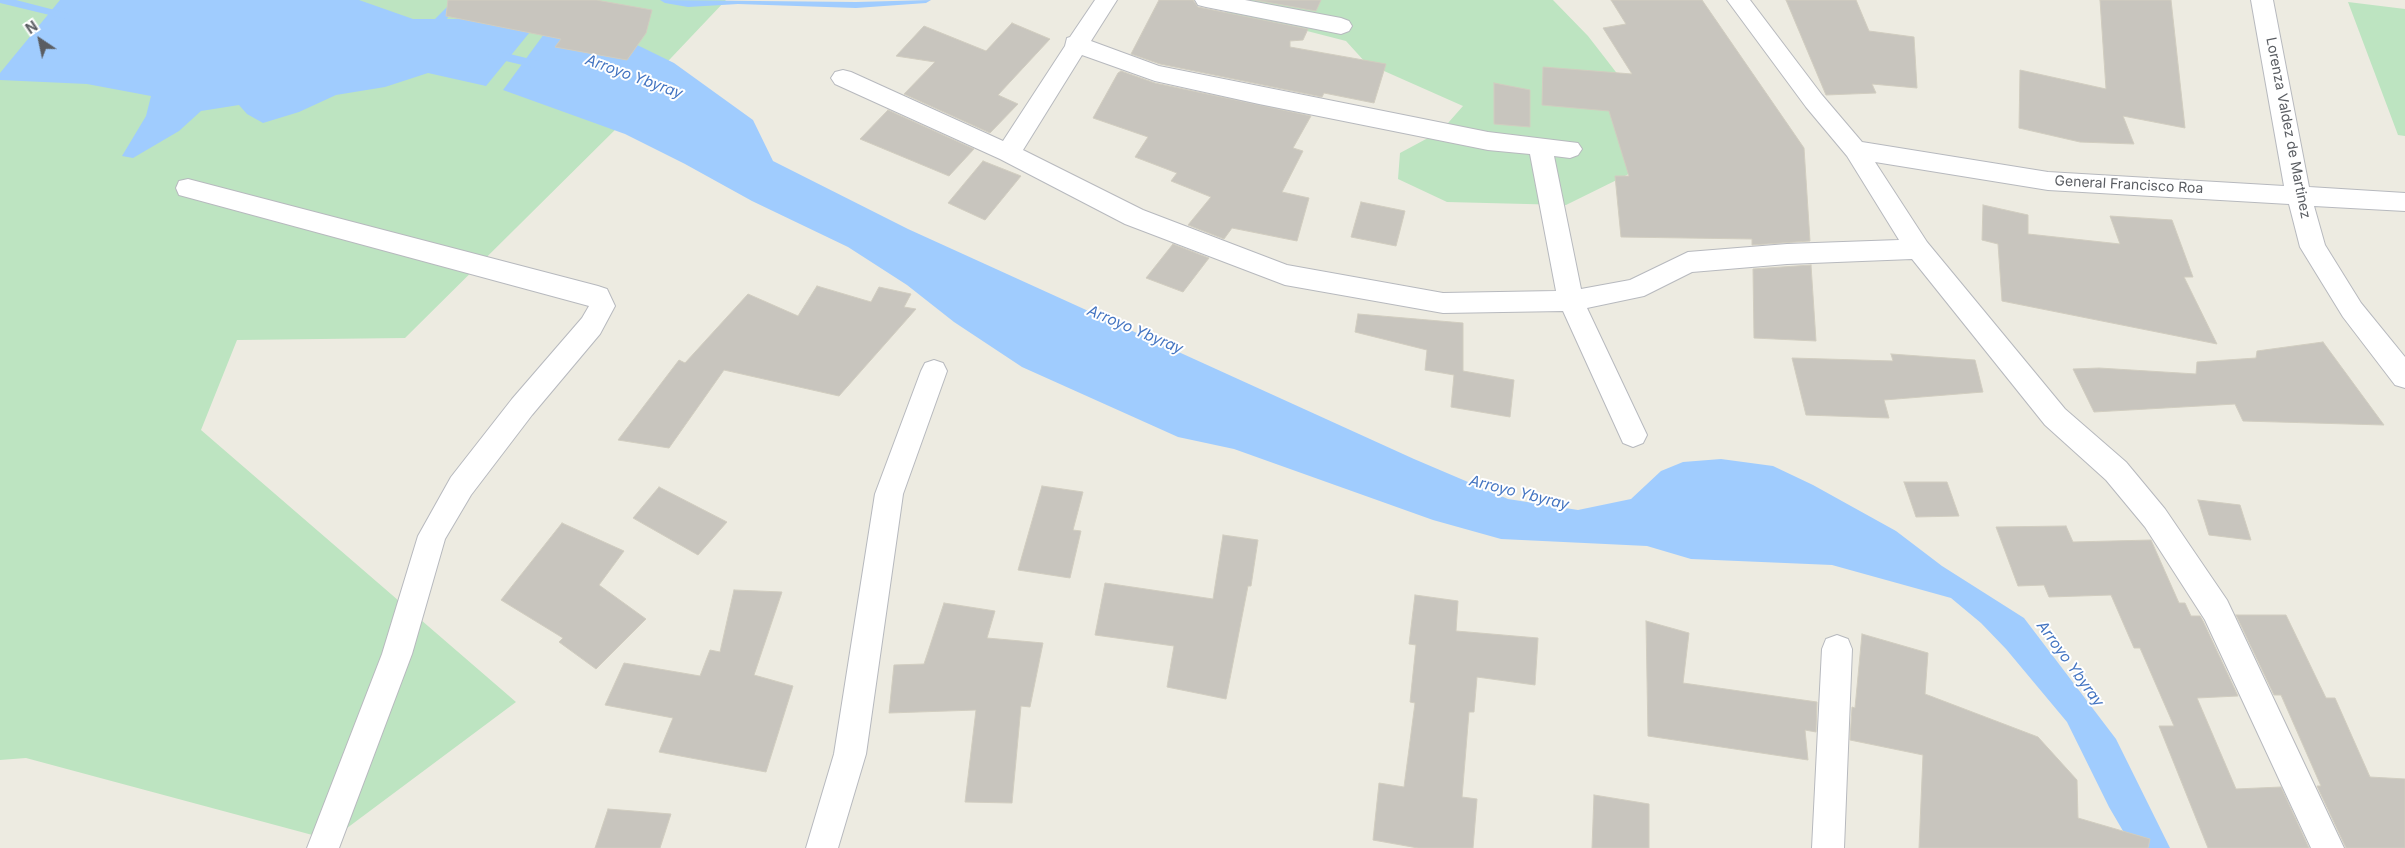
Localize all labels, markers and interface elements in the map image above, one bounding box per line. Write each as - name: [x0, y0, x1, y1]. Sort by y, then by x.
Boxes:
- north arrow: [15, 15, 65, 65]
- text: N: [22, 17, 41, 37]
- street label: Lorenza Valdez de Martinez: [2262, 36, 2314, 220]
- water label: Arroyo Ybyray: [583, 51, 685, 103]
- street label: General Francisco Roa: [2054, 173, 2204, 197]
- water label: Arroyo Ybyray: [1085, 302, 1185, 358]
- water label: Arroyo Ybyray: [1467, 472, 1571, 514]
- water label: Arroyo Ybyray: [2033, 617, 2107, 711]

